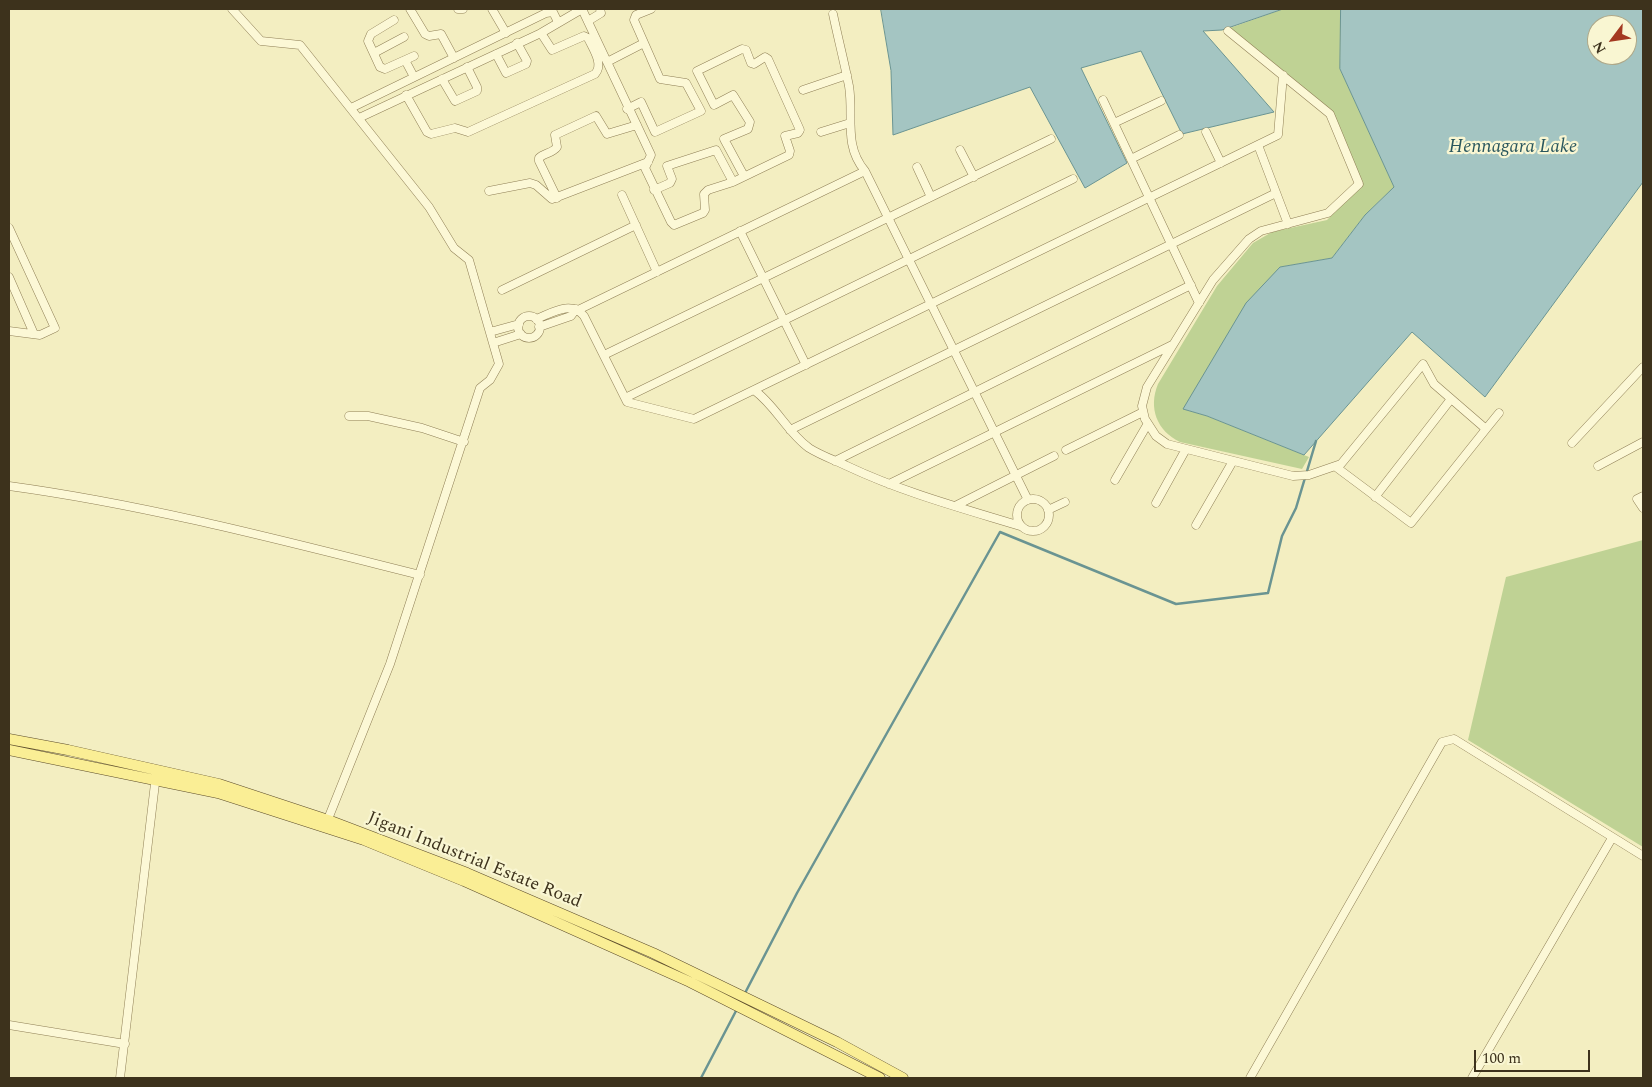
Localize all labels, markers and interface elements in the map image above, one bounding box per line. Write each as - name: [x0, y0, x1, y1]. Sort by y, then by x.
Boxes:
- north arrow: [1587, 15, 1637, 65]
- text: N: [1588, 37, 1612, 58]
- water label: Hennagara Lake: [1449, 137, 1577, 159]
- street label: Jigani Industrial Estate Road: [364, 808, 584, 914]
- scale bar: [1477, 1040, 1593, 1072]
- text: 100 m: [1482, 1047, 1521, 1070]

